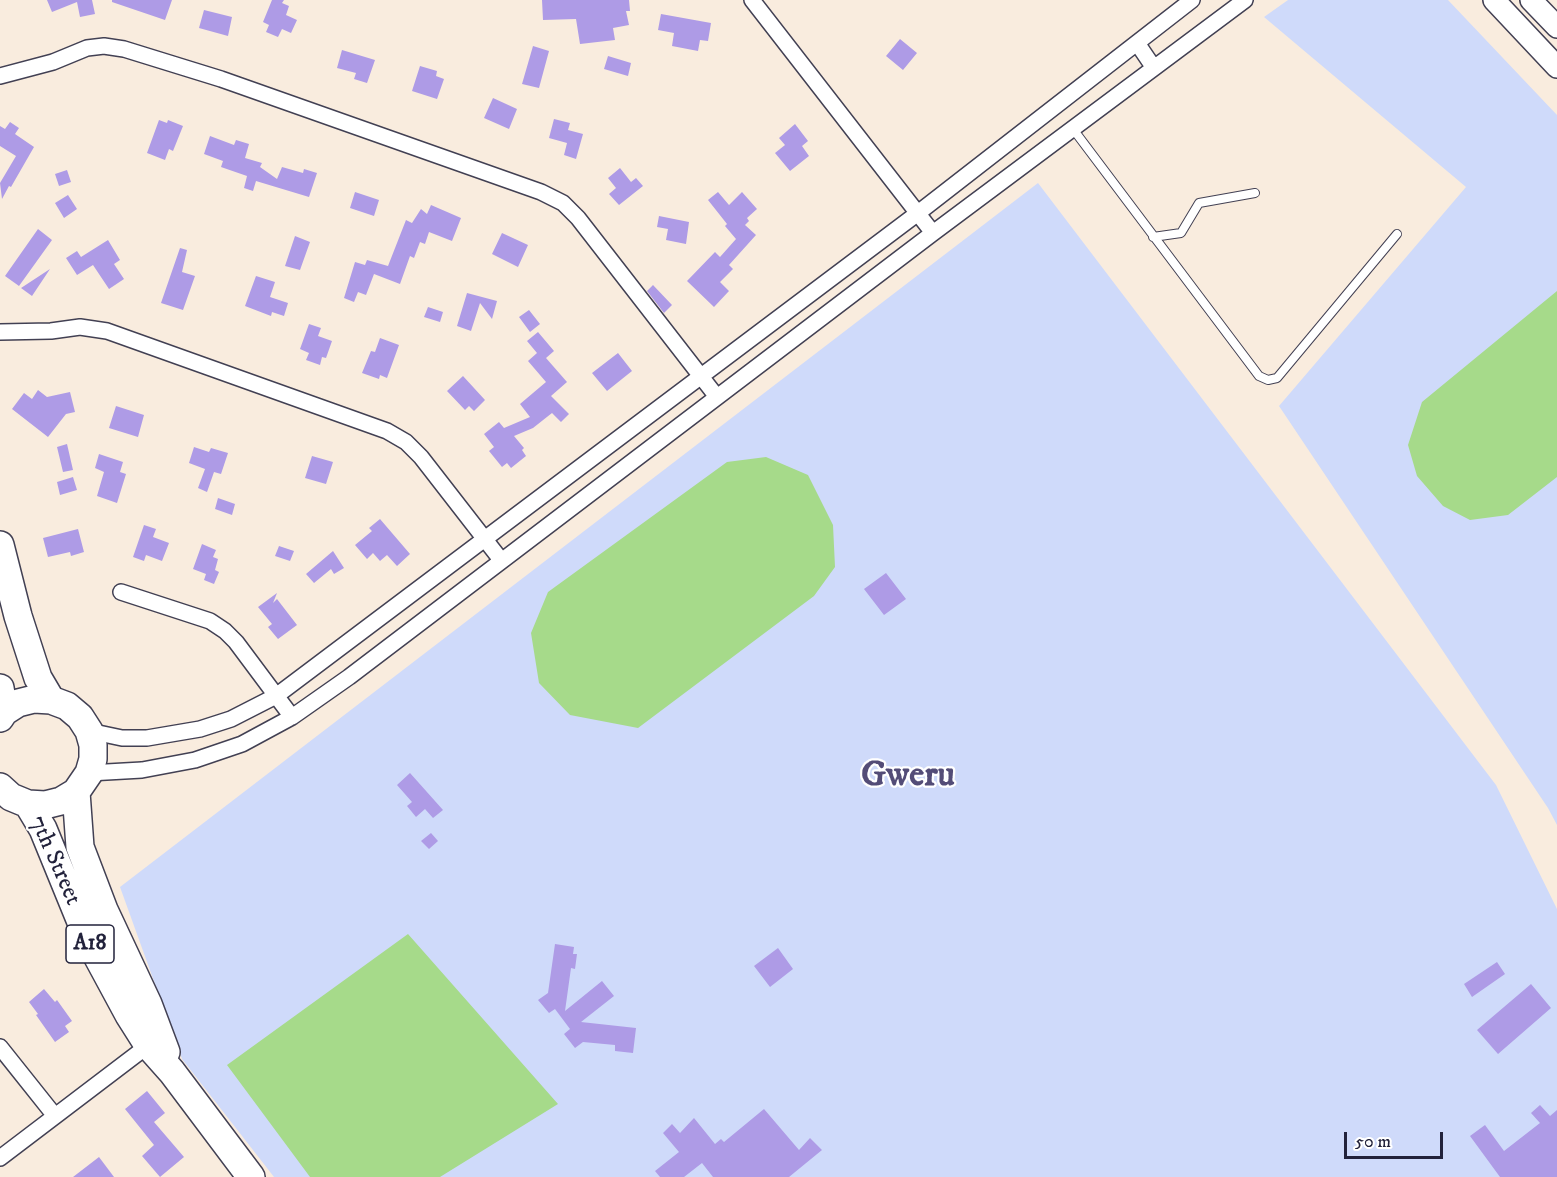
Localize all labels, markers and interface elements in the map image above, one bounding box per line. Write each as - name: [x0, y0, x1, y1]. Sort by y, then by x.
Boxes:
- district label: Gweru: [861, 756, 955, 800]
- street label: 7th Street: [22, 812, 86, 910]
- road number: A18: [66, 925, 114, 963]
- scale bar: [1347, 1120, 1446, 1158]
- text: 50 m: [1355, 1131, 1391, 1153]

